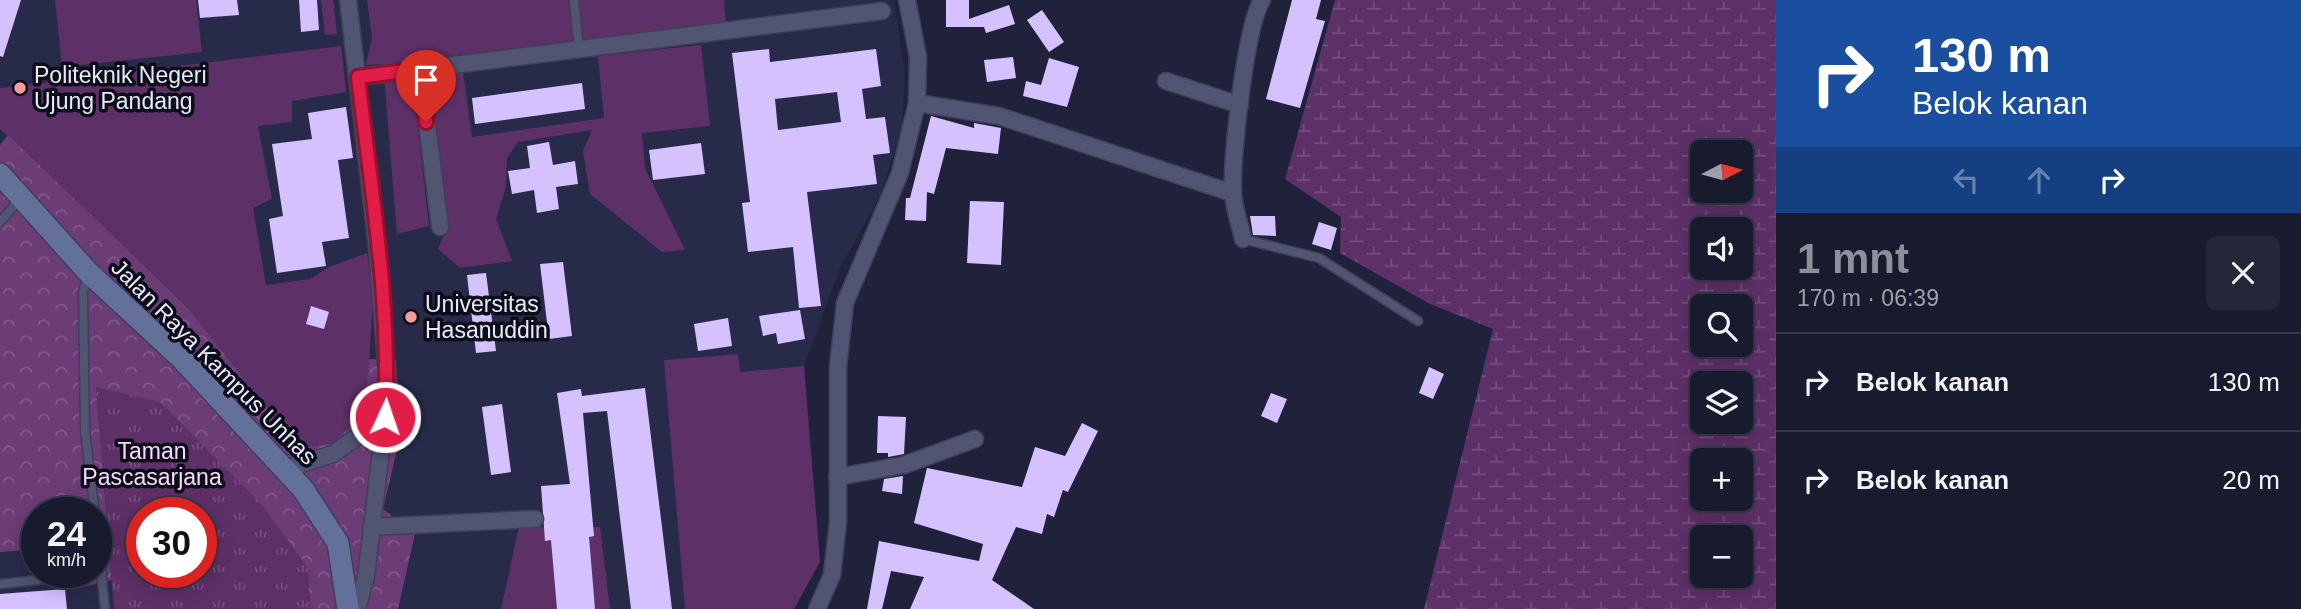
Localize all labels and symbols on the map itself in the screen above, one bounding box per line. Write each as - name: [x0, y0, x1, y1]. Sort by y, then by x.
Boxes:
- pin: [396, 50, 456, 122]
- place label: Politeknik Negeri Ujung Pandang: [34, 62, 207, 114]
- marker: Politeknik Negeri Ujung Pandang: [12, 80, 28, 96]
- north arrow: [1690, 140, 1754, 203]
- street label: Jalan Raya Kampus Unhas: [106, 254, 322, 470]
- place label: Universitas Hasanuddin: [425, 291, 548, 343]
- marker: Universitas Hasanuddin: [403, 309, 419, 325]
- position arrow: [348, 380, 422, 454]
- park label: Taman Pascasarjana: [82, 438, 222, 490]
- speed limit sign: 30: [126, 497, 217, 588]

